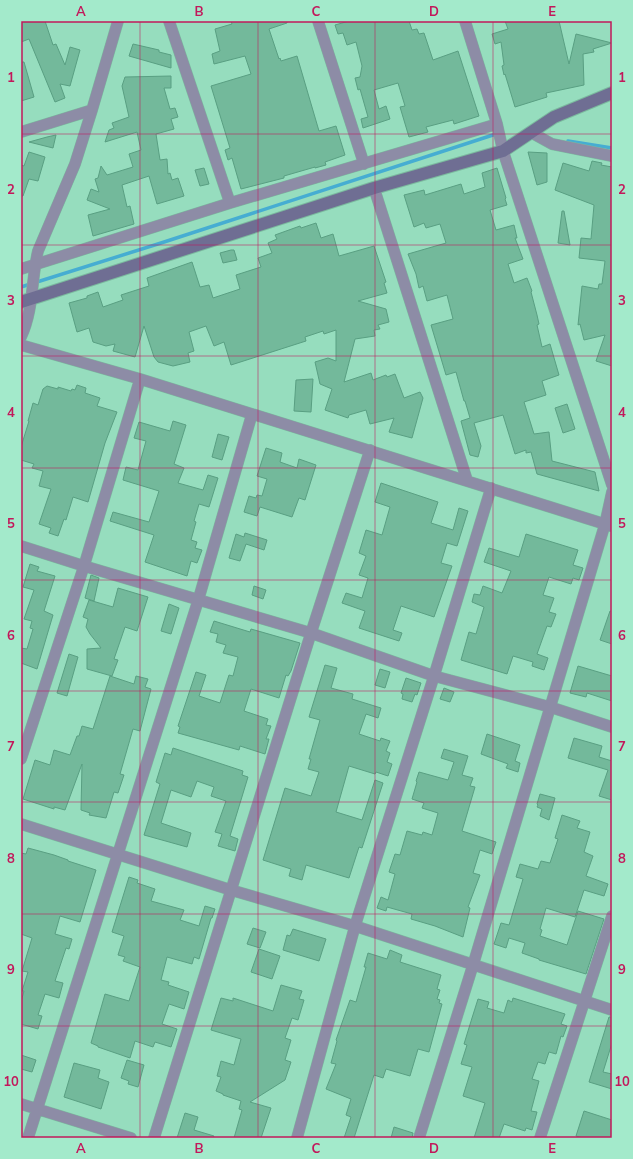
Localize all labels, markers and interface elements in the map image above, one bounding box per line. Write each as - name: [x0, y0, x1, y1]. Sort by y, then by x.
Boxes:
- text: A: [76, 3, 86, 19]
- text: B: [195, 3, 204, 19]
- text: C: [312, 3, 321, 19]
- text: D: [429, 3, 439, 19]
- text: E: [548, 3, 556, 19]
- text: 1: [7, 69, 15, 85]
- text: 1: [618, 69, 626, 85]
- text: 2: [7, 181, 15, 197]
- text: 2: [618, 181, 626, 197]
- text: 3: [7, 292, 15, 308]
- text: 3: [618, 292, 626, 308]
- text: 4: [7, 404, 15, 420]
- text: 4: [618, 404, 626, 420]
- text: 5: [7, 515, 15, 531]
- text: 5: [618, 515, 626, 531]
- text: 6: [7, 627, 15, 643]
- text: 6: [618, 627, 626, 643]
- text: 7: [7, 738, 15, 754]
- text: 7: [618, 738, 626, 754]
- text: 8: [7, 850, 15, 866]
- text: 8: [618, 850, 626, 866]
- text: 9: [7, 961, 15, 977]
- text: 9: [618, 961, 626, 977]
- text: 10: [3, 1073, 19, 1089]
- text: 10: [614, 1073, 630, 1089]
- text: A: [76, 1140, 86, 1156]
- text: B: [195, 1140, 204, 1156]
- text: C: [312, 1140, 321, 1156]
- text: D: [429, 1140, 439, 1156]
- text: E: [548, 1140, 556, 1156]

